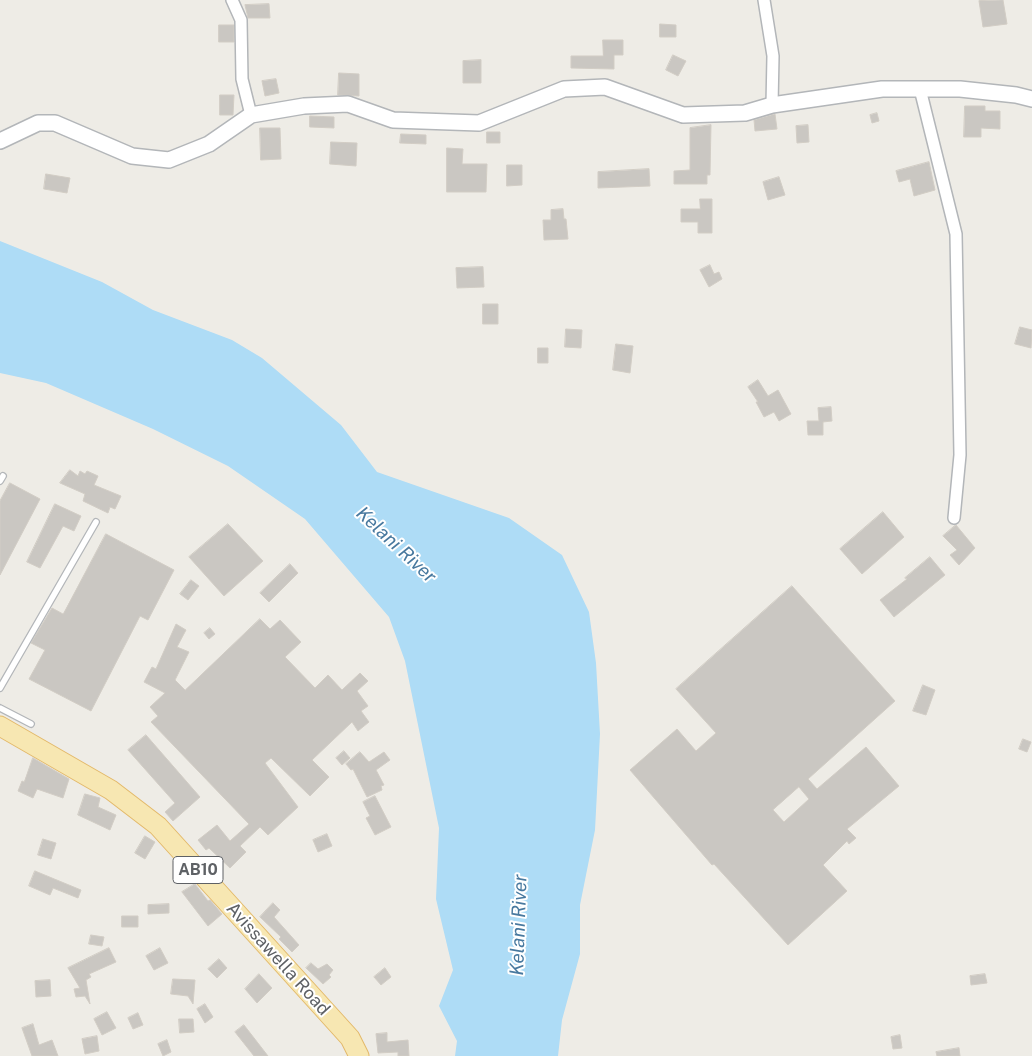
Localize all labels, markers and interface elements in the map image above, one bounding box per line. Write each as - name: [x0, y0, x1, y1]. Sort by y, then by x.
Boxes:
- water label: Kelani River: [351, 502, 441, 588]
- road number: AB10: [173, 856, 223, 884]
- water label: Kelani River: [506, 874, 532, 976]
- street label: Avissawella Road: [222, 898, 334, 1020]

